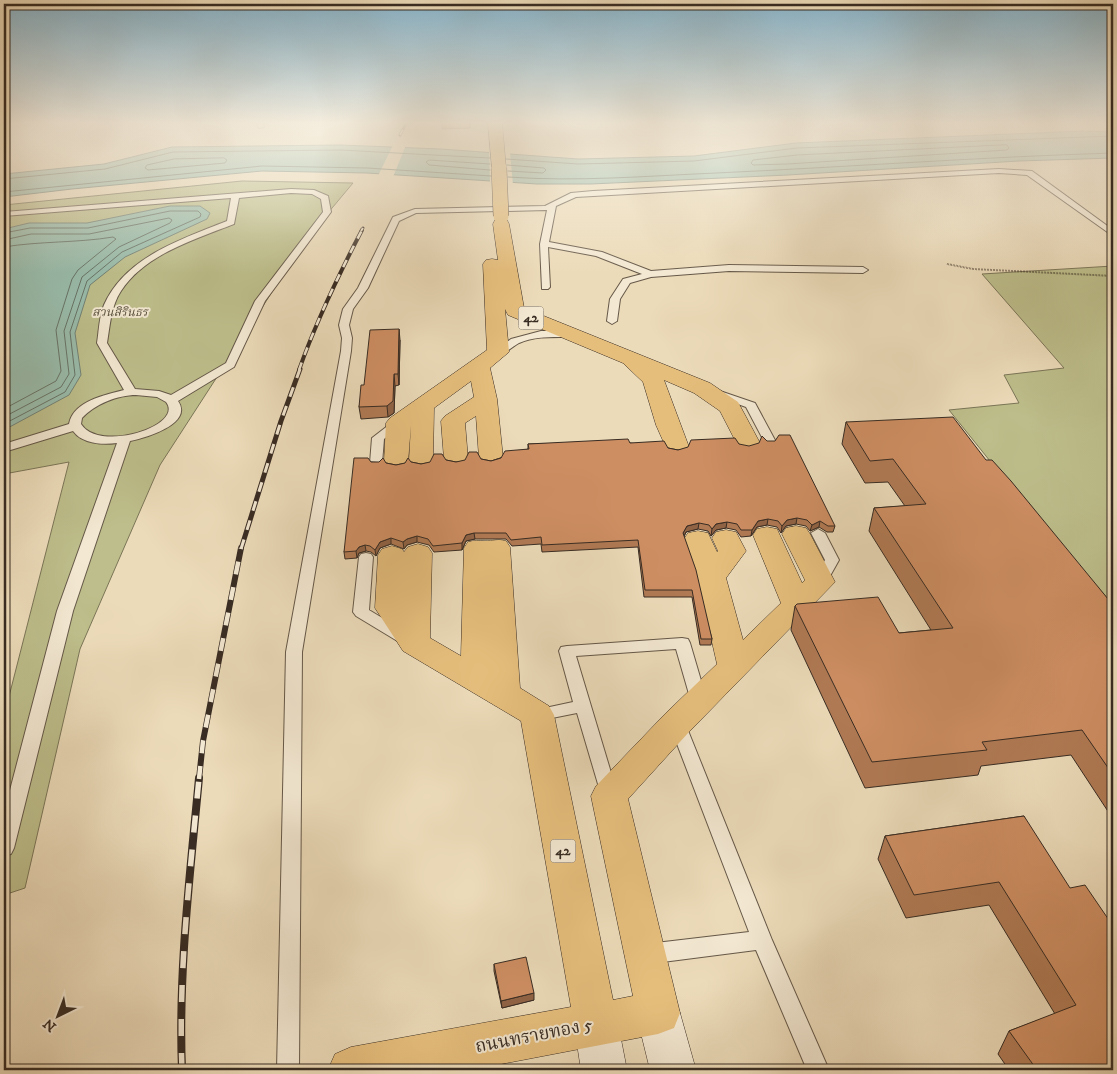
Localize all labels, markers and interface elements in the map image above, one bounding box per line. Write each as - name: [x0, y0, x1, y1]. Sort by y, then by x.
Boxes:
- park label: สวนสิรินธร: [92, 305, 149, 320]
- road number: 42: [518, 306, 544, 330]
- road number: 42: [550, 839, 576, 862]
- north arrow: [32, 992, 82, 1042]
- text: N: [39, 1014, 60, 1035]
- street label: ถนนทรายทอง 5: [473, 1014, 595, 1058]

